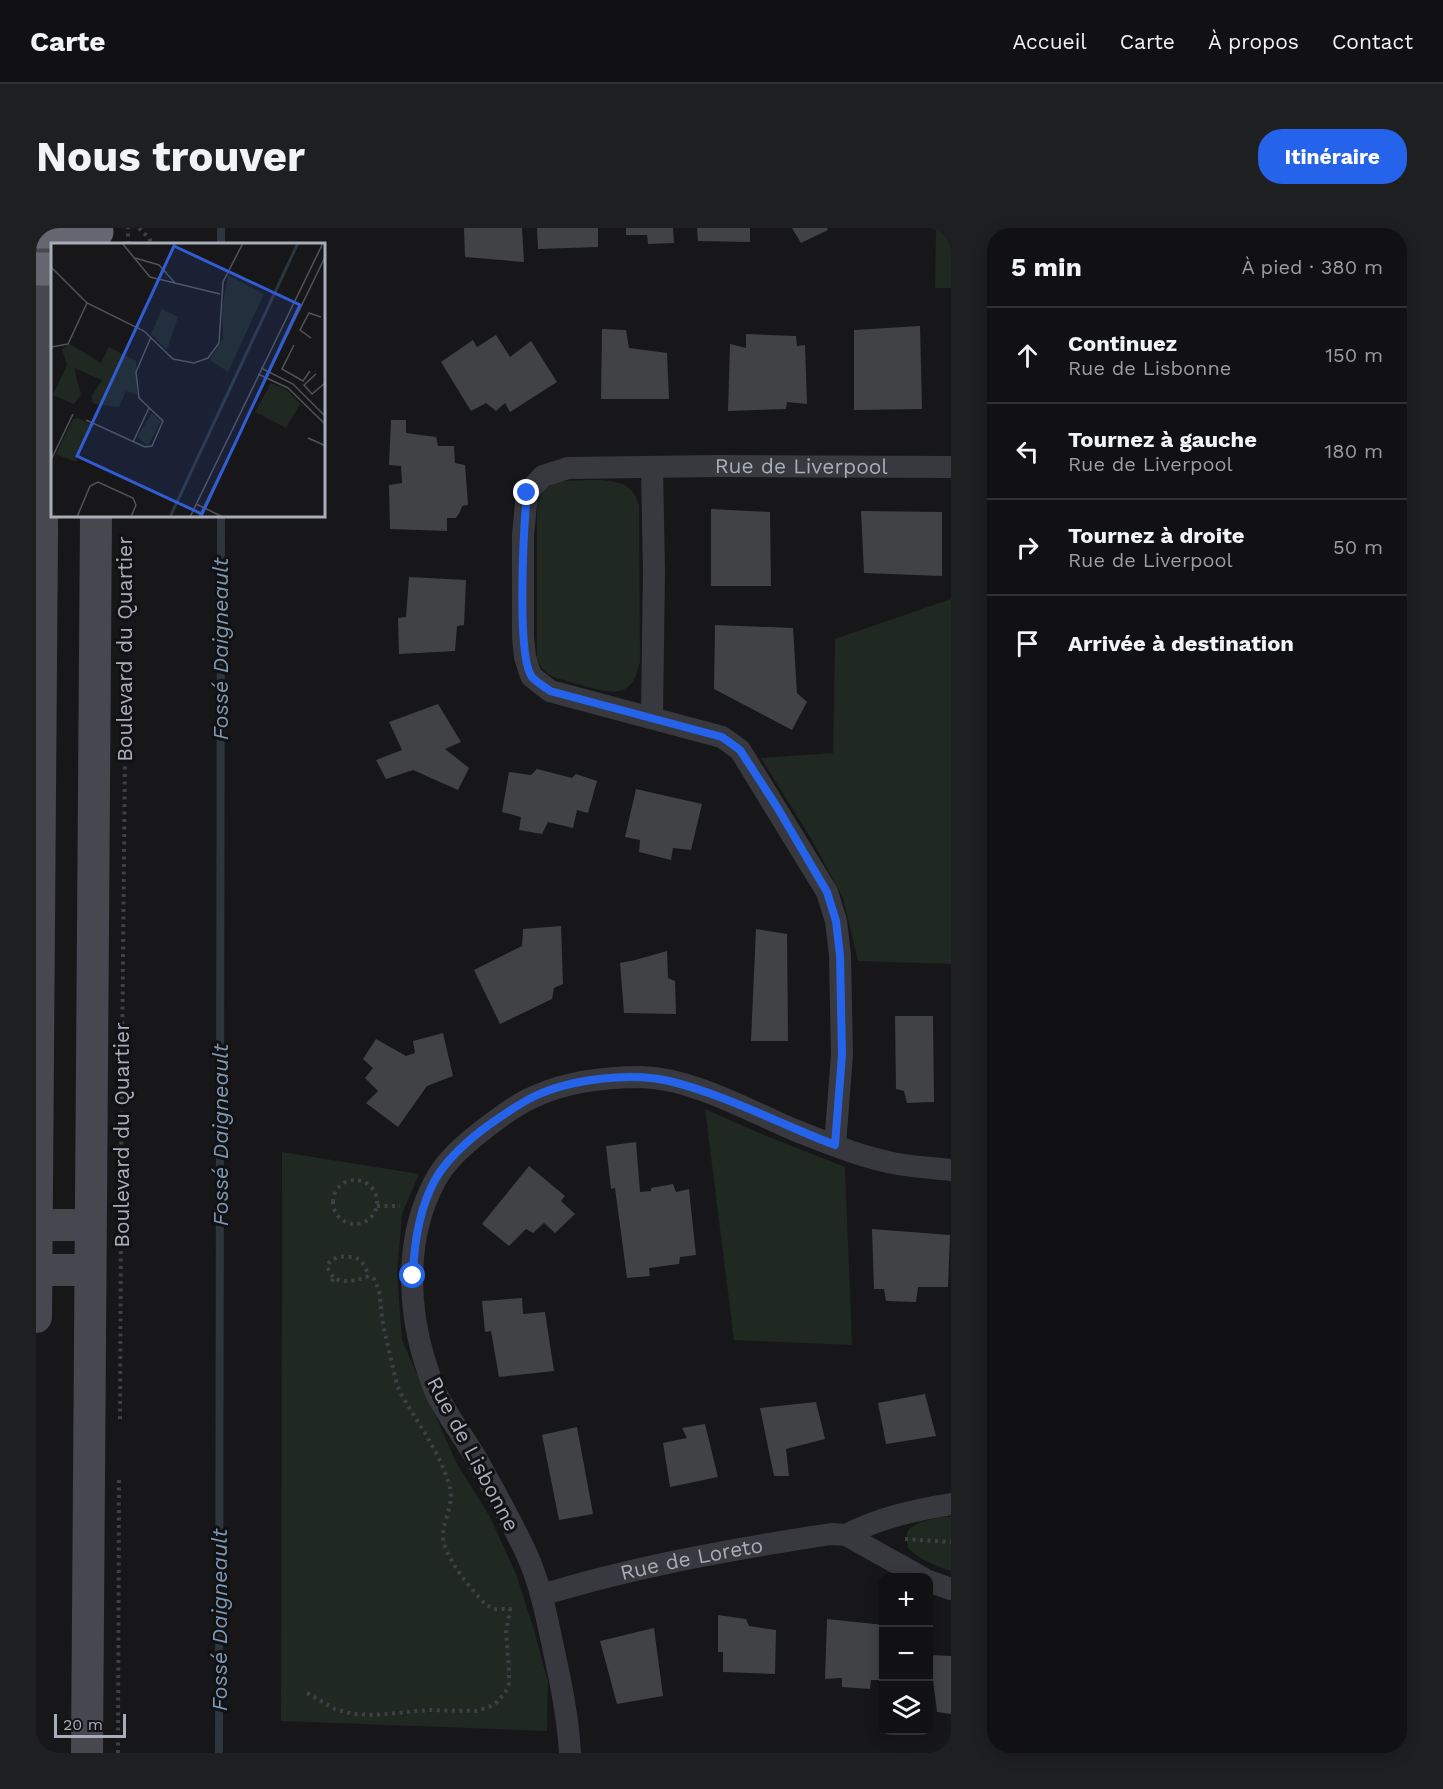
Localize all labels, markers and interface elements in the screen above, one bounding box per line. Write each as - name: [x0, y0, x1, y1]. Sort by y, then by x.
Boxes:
- text: Carte: [30, 25, 105, 58]
- text: Accueil: [1012, 29, 1087, 54]
- text: Carte: [1120, 29, 1175, 54]
- text: À propos: [1208, 29, 1299, 54]
- text: Contact: [1332, 29, 1413, 54]
- button: Itinéraire: [1258, 129, 1407, 184]
- text: Nous trouver: [36, 132, 305, 181]
- inset map: [51, 243, 326, 518]
- text: 5 min: [1011, 252, 1082, 282]
- text: À pied · 380 m: [1241, 255, 1383, 279]
- text: Continuez: [1068, 331, 1177, 356]
- icon: ahead: [1011, 339, 1044, 372]
- text: 150 m: [1325, 343, 1383, 367]
- text: Rue de Lisbonne: [1068, 356, 1231, 380]
- text: Tournez à gauche: [1068, 427, 1257, 452]
- icon: left: [1011, 435, 1044, 468]
- text: 180 m: [1325, 439, 1383, 463]
- text: Rue de Liverpool: [1068, 452, 1233, 476]
- street label: Rue de Liverpool: [715, 453, 888, 479]
- route end: [513, 479, 539, 505]
- text: Tournez à droite: [1068, 523, 1245, 548]
- icon: right: [1011, 531, 1044, 564]
- text: 50 m: [1333, 535, 1383, 559]
- street label: Boulevard du Quartier: [112, 536, 137, 762]
- text: Rue de Liverpool: [1068, 548, 1233, 572]
- water label: Fossé Daigneault: [208, 556, 233, 740]
- icon: arrive: [1011, 627, 1044, 660]
- text: Arrivée à destination: [1068, 631, 1294, 656]
- street label: Boulevard du Quartier: [109, 1022, 134, 1248]
- water label: Fossé Daigneault: [208, 1042, 233, 1226]
- route start: [399, 1262, 425, 1288]
- street label: Rue de Lisbonne: [422, 1372, 525, 1535]
- water label: Fossé Daigneault: [207, 1527, 232, 1711]
- street label: Rue de Loreto: [618, 1532, 765, 1585]
- map controls: [879, 1573, 933, 1735]
- button: +: [879, 1573, 933, 1627]
- button: −: [879, 1627, 933, 1681]
- button: layers: [879, 1681, 933, 1735]
- scale bar: [54, 1711, 126, 1738]
- text: 20 m: [63, 1715, 103, 1734]

